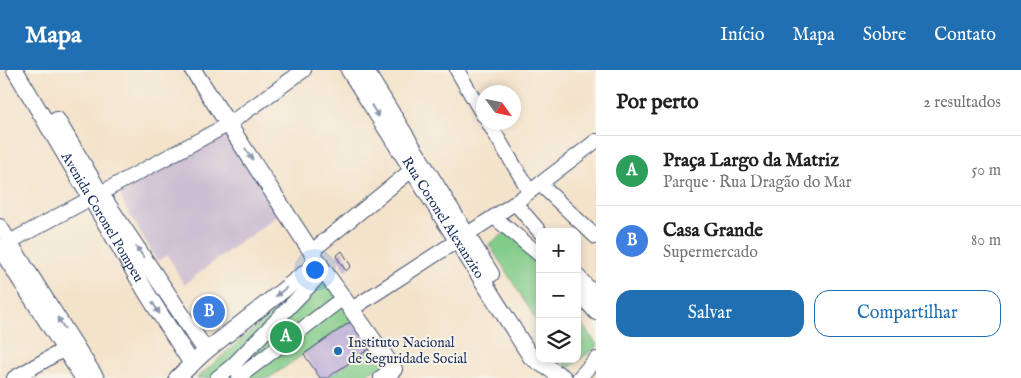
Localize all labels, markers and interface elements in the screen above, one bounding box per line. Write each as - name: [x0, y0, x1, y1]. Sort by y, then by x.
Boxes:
- text: Mapa: [25, 20, 81, 51]
- text: Início: [720, 24, 765, 47]
- text: Mapa: [793, 24, 835, 47]
- text: Sobre: [863, 24, 906, 47]
- text: Contato: [934, 24, 996, 47]
- north arrow: [476, 85, 521, 130]
- text: Por perto: [616, 89, 698, 116]
- text: 2 resultados: [923, 93, 1001, 113]
- one-way arrow: [370, 105, 379, 118]
- street label: Avenida Coronel Pompeu: [56, 148, 147, 285]
- one-way arrow: [244, 148, 254, 161]
- text: Praça Largo da Matriz: [663, 149, 839, 173]
- street label: Rua Coronel Alexanzito: [397, 154, 488, 282]
- text: A: [627, 161, 637, 181]
- text: 50 m: [972, 161, 1001, 181]
- text: Parque · Rua Dragão do Mar: [663, 173, 852, 193]
- text: Casa Grande: [663, 219, 763, 243]
- map controls: [536, 228, 581, 363]
- button: +: [536, 228, 581, 273]
- text: B: [627, 231, 637, 251]
- text: 80 m: [971, 231, 1001, 251]
- text: Supermercado: [663, 243, 758, 263]
- one-way arrow: [135, 246, 145, 259]
- your location: [302, 257, 328, 283]
- button: −: [536, 273, 581, 318]
- one-way arrow: [275, 287, 288, 298]
- button: Salvar: [616, 290, 804, 337]
- button: Compartilhar: [814, 290, 1001, 337]
- pin: B: [193, 293, 225, 331]
- one-way arrow: [151, 301, 161, 314]
- one-way arrow: [56, 316, 65, 329]
- pin: A: [270, 318, 302, 356]
- button: layers: [536, 318, 581, 363]
- place label: Instituto Nacional de Seguridade Social: [348, 334, 467, 368]
- marker: Instituto Nacional de Seguridade Social: [332, 345, 344, 357]

